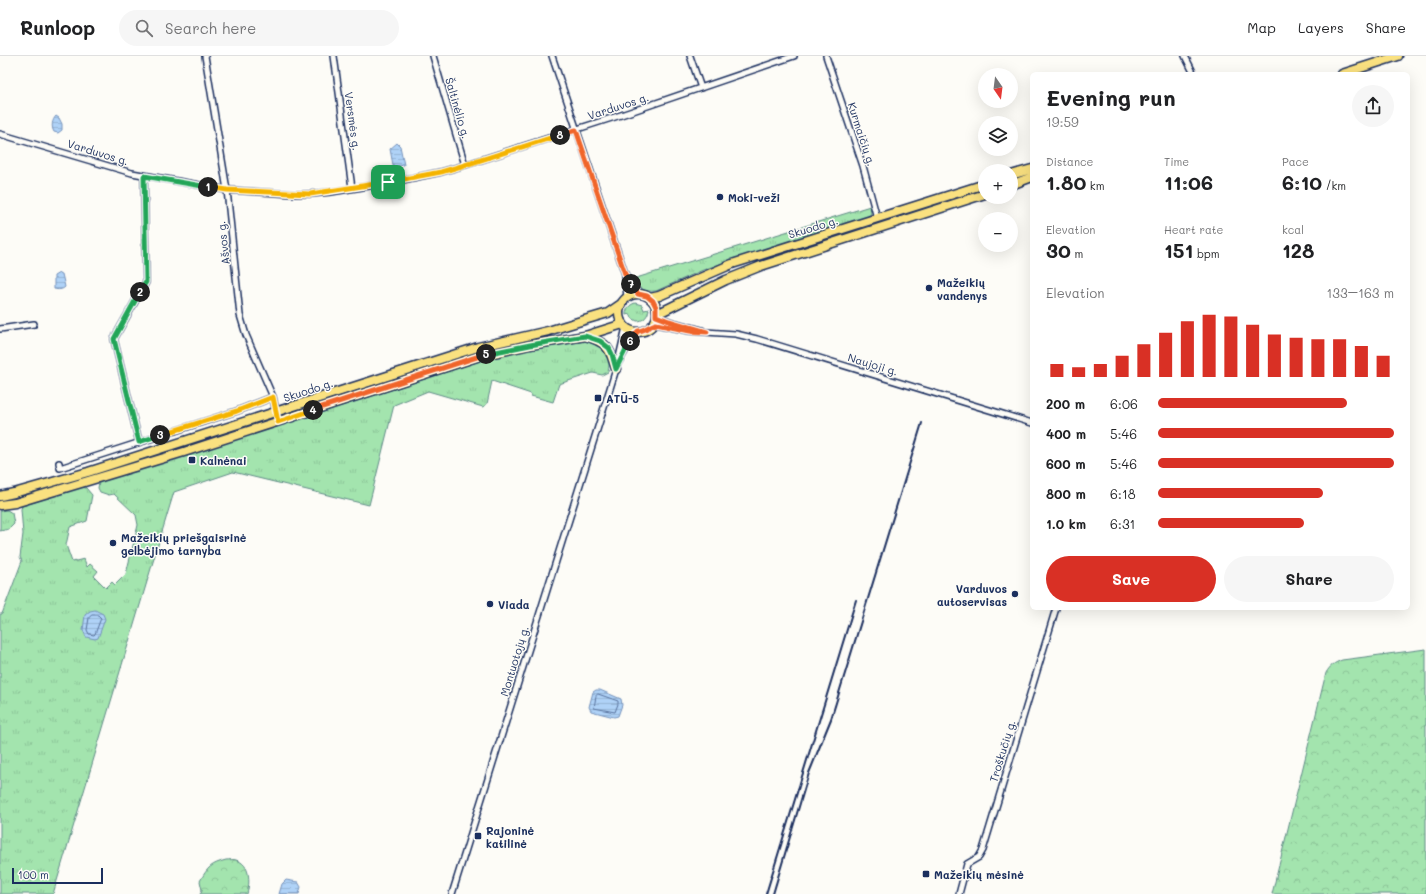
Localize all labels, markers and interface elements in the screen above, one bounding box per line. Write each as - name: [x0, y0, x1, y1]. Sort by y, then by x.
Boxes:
- search box: [119, 10, 399, 46]
- text: Runloop: [20, 15, 95, 40]
- icon: search: [133, 17, 155, 39]
- text: Search here: [165, 18, 256, 38]
- text: Map: [1247, 18, 1276, 37]
- text: Layers: [1298, 18, 1344, 37]
- text: Share: [1366, 18, 1406, 37]
- north arrow: [978, 68, 1018, 108]
- map controls: [978, 68, 1018, 252]
- street label: Šaltinėlio g.: [442, 76, 474, 140]
- text: Evening run: [1046, 83, 1176, 112]
- button: share: [1352, 85, 1394, 127]
- street label: Varduvos g.: [586, 89, 650, 123]
- street label: Versmės g.: [341, 91, 365, 151]
- street label: Kurmaičių g.: [845, 100, 879, 168]
- text: 19:59: [1046, 113, 1079, 130]
- button: layers: [978, 116, 1018, 156]
- pin: 8: [550, 125, 570, 145]
- text: 8: [557, 127, 563, 142]
- street label: Varduvos g.: [66, 136, 130, 168]
- text: Distance: [1046, 154, 1093, 169]
- text: Time: [1164, 154, 1189, 169]
- text: Pace: [1282, 154, 1309, 169]
- button: +: [978, 164, 1018, 204]
- pin: [371, 165, 405, 199]
- text: 1.80: [1046, 169, 1086, 195]
- text: 11:06: [1164, 169, 1213, 195]
- text: 6:10: [1282, 169, 1322, 195]
- icon: arrive: [377, 171, 399, 193]
- pin: 1: [198, 177, 218, 197]
- text: km: [1086, 178, 1104, 193]
- text: /km: [1322, 178, 1346, 193]
- text: 1: [206, 179, 210, 194]
- place label: Moki-veži: [728, 190, 780, 205]
- marker: Moki-veži: [715, 192, 725, 202]
- street label: Skuodo g.: [786, 212, 840, 242]
- button: −: [978, 212, 1018, 252]
- street label: Ašvos g.: [213, 220, 233, 266]
- text: Elevation: [1046, 222, 1095, 237]
- text: Heart rate: [1164, 222, 1223, 237]
- text: kcal: [1282, 222, 1304, 237]
- text: 30: [1046, 237, 1071, 263]
- text: 151: [1164, 237, 1193, 263]
- text: 128: [1282, 237, 1314, 263]
- text: m: [1071, 246, 1083, 261]
- text: bpm: [1193, 246, 1220, 261]
- pin: 7: [621, 274, 641, 294]
- place label: Mažeikių vandenys: [937, 275, 988, 303]
- text: 7: [628, 276, 634, 291]
- pin: 2: [130, 282, 150, 302]
- marker: Mažeikių vandenys: [924, 283, 934, 293]
- text: 2: [137, 284, 143, 299]
- text: Elevation: [1046, 284, 1104, 301]
- text: 133–163 m: [1327, 284, 1394, 301]
- pin: 6: [620, 331, 640, 351]
- text: 6: [627, 333, 633, 348]
- pin: 5: [476, 344, 496, 364]
- text: 5: [483, 346, 489, 361]
- street label: Naujoji g.: [846, 349, 900, 379]
- street label: Skuodo g.: [281, 375, 335, 405]
- place label: ATŪ-5: [606, 391, 640, 406]
- marker: ATŪ-5: [593, 393, 603, 403]
- text: 200 m: [1046, 395, 1085, 412]
- text: 6:06: [1110, 395, 1138, 412]
- pin: 4: [303, 400, 323, 420]
- text: 4: [310, 402, 316, 417]
- pin: 3: [150, 425, 170, 445]
- text: 400 m: [1046, 425, 1086, 442]
- text: 5:46: [1110, 425, 1137, 442]
- text: 3: [157, 427, 163, 442]
- place label: Kalnėnai: [200, 453, 247, 468]
- marker: Kalnėnai: [187, 455, 197, 465]
- text: 600 m: [1046, 455, 1086, 472]
- text: 5:46: [1110, 455, 1137, 472]
- text: 800 m: [1046, 485, 1086, 502]
- text: 6:18: [1110, 485, 1136, 502]
- text: 1.0 km: [1046, 515, 1086, 532]
- text: 6:31: [1110, 515, 1135, 532]
- place label: Mažeikių priešgaisrinė gelbėjimo tarnyba: [121, 530, 247, 558]
- marker: Mažeikių priešgaisrinė gelbėjimo tarnyba: [108, 538, 118, 548]
- button: Save: [1046, 556, 1216, 602]
- button: Share: [1224, 556, 1394, 602]
- place label: Varduvos autoservisas: [937, 581, 1007, 609]
- marker: Varduvos autoservisas: [1010, 589, 1020, 599]
- place label: Viada: [498, 597, 530, 612]
- marker: Viada: [485, 599, 495, 609]
- street label: Montuotojų g.: [496, 624, 532, 698]
- street label: Troškučių g.: [985, 718, 1019, 784]
- place label: Rajoninė katilinė: [486, 823, 535, 851]
- marker: Rajoninė katilinė: [473, 831, 483, 841]
- scale bar: [12, 866, 103, 885]
- text: 100 m: [18, 867, 49, 882]
- place label: Mažeikių mėsinė: [934, 867, 1024, 882]
- marker: Mažeikių mėsinė: [921, 869, 931, 879]

